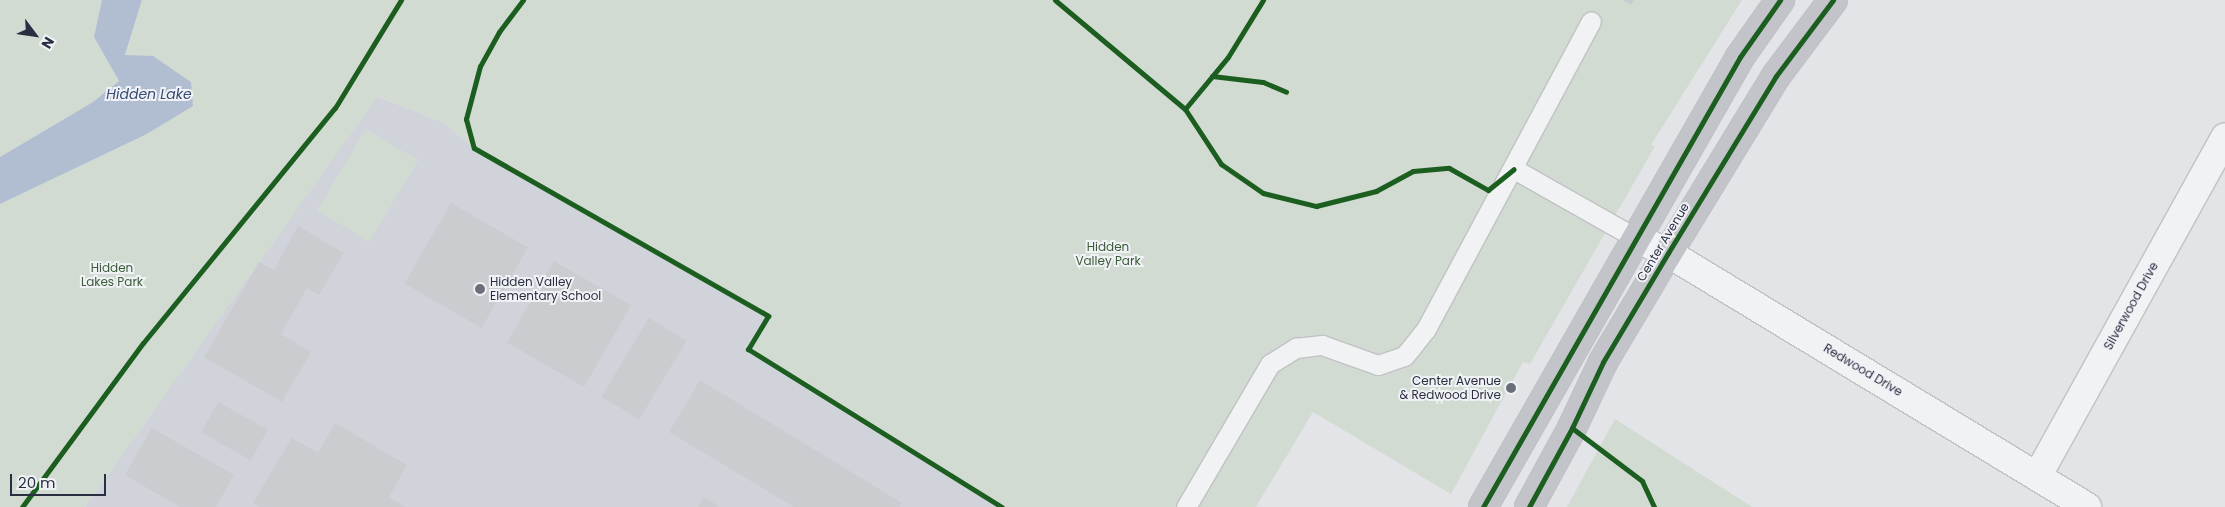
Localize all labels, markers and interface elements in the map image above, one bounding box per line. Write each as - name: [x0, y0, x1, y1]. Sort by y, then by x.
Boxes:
- north arrow: [10, 10, 60, 60]
- text: N: [37, 33, 59, 52]
- water label: Hidden Lake: [106, 86, 192, 102]
- street label: Center Avenue: [1634, 200, 1692, 284]
- park label: Hidden Valley Park: [1075, 240, 1141, 268]
- street label: Silverwood Drive: [2101, 260, 2161, 352]
- park label: Hidden Lakes Park: [81, 261, 143, 289]
- place label: Hidden Valley Elementary School: [490, 275, 601, 303]
- marker: Hidden Valley Elementary School: [474, 283, 486, 295]
- street label: Redwood Drive: [1821, 341, 1905, 399]
- place label: Center Avenue & Redwood Drive: [1399, 374, 1501, 402]
- marker: Center Avenue & Redwood Drive: [1505, 382, 1517, 394]
- scale bar: [12, 464, 109, 496]
- text: 20 m: [18, 472, 56, 493]

